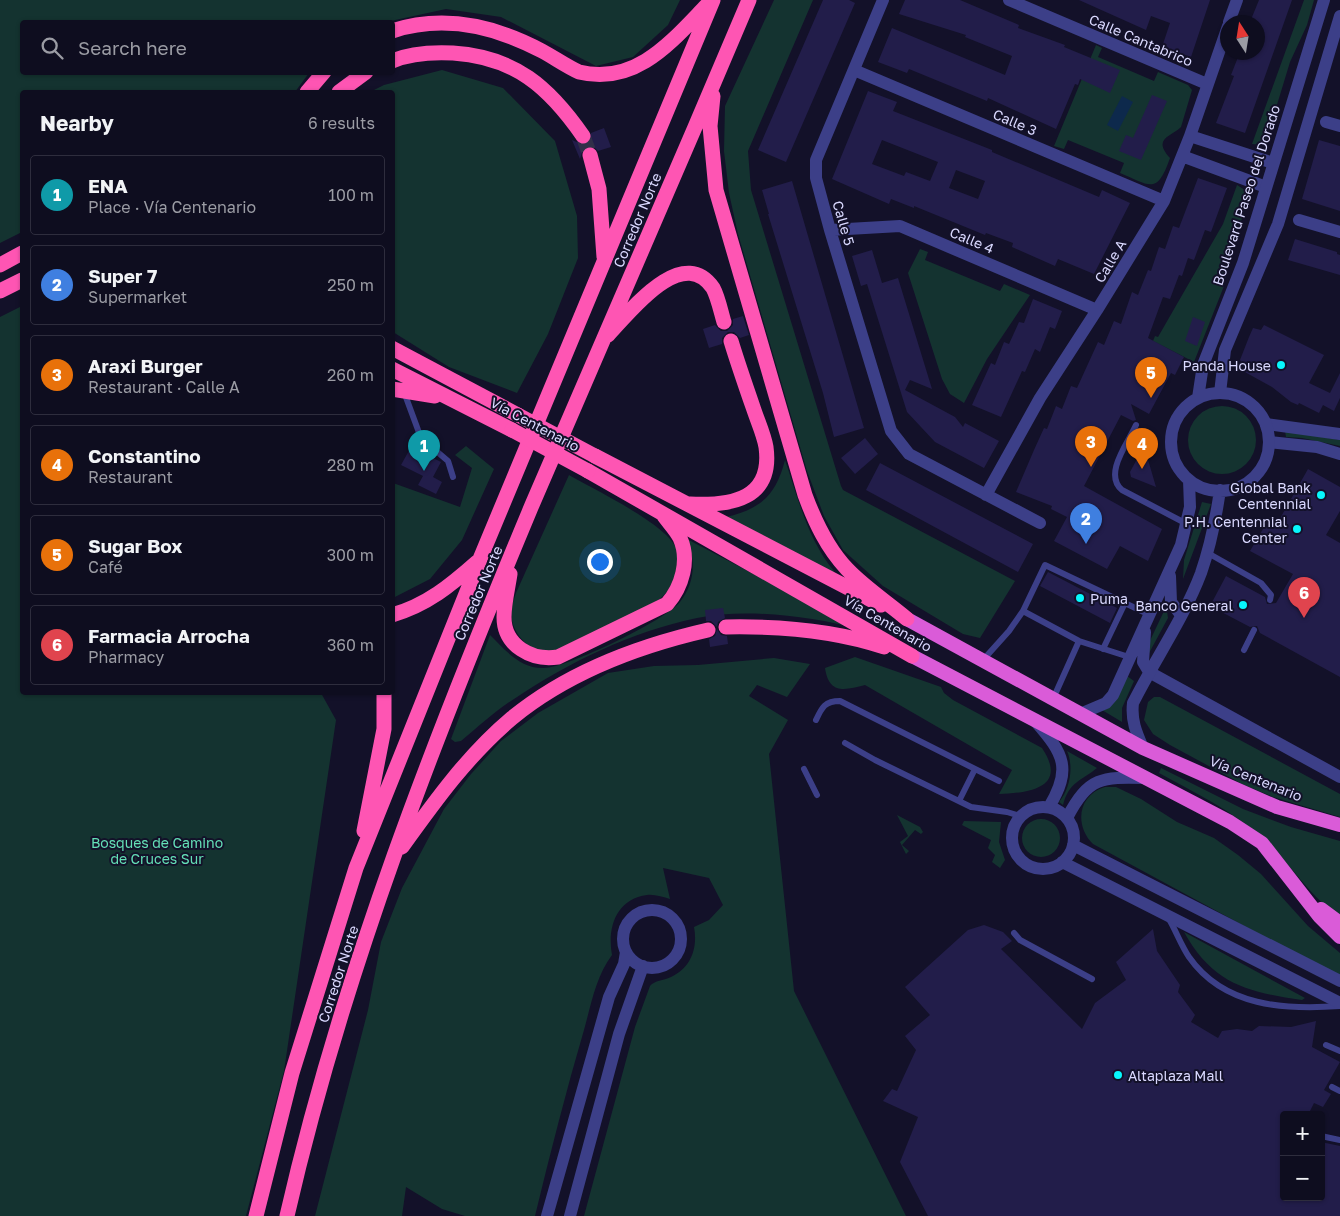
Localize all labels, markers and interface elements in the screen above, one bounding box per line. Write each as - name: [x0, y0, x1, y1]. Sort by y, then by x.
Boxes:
- street label: Calle Cantabrico: [1087, 10, 1195, 70]
- north arrow: [1220, 15, 1265, 60]
- search box: [20, 20, 395, 75]
- icon: search: [38, 34, 66, 62]
- text: Search here: [78, 36, 187, 59]
- street label: Boulevard Paseo del Dorado: [1209, 103, 1283, 287]
- street label: Calle 3: [990, 105, 1040, 139]
- text: Nearby: [40, 110, 114, 136]
- text: 6 results: [308, 113, 375, 133]
- street label: Corredor Norte: [609, 170, 665, 270]
- text: ENA: [88, 174, 128, 197]
- text: 1: [53, 185, 61, 205]
- text: 100 m: [328, 185, 374, 205]
- text: Place · Vía Centenario: [88, 197, 256, 217]
- street label: Calle 5: [829, 199, 859, 247]
- street label: Calle 4: [947, 223, 997, 257]
- street label: Calle A: [1091, 236, 1130, 286]
- text: Super 7: [88, 264, 157, 287]
- text: 2: [52, 275, 62, 295]
- text: 250 m: [327, 275, 374, 295]
- text: Supermarket: [88, 287, 187, 307]
- text: Araxi Burger: [88, 354, 203, 377]
- pin: 5: [1135, 357, 1167, 398]
- place label: Panda House: [1182, 357, 1271, 374]
- marker: Panda House: [1275, 359, 1287, 371]
- text: 3: [52, 365, 62, 385]
- text: 260 m: [327, 365, 374, 385]
- text: Restaurant · Calle A: [88, 377, 240, 397]
- street label: Vía Centenario: [488, 393, 582, 455]
- pin: 3: [1075, 426, 1107, 467]
- pin: 4: [1126, 428, 1158, 469]
- pin: 1: [408, 430, 440, 471]
- text: Constantino: [88, 444, 201, 467]
- text: 4: [52, 455, 62, 475]
- text: 280 m: [327, 455, 374, 475]
- text: Restaurant: [88, 467, 173, 487]
- place label: Global Bank Centennial: [1230, 479, 1311, 512]
- marker: Global Bank Centennial: [1315, 489, 1327, 501]
- pin: 2: [1070, 503, 1102, 544]
- place label: P.H. Centennial Center: [1184, 513, 1288, 546]
- marker: P.H. Centennial Center: [1291, 523, 1303, 535]
- text: Sugar Box: [88, 534, 182, 557]
- street label: Corredor Norte: [450, 543, 506, 643]
- text: 5: [52, 545, 62, 565]
- text: 300 m: [327, 545, 374, 565]
- your location: [587, 549, 613, 575]
- text: Café: [88, 557, 123, 577]
- pin: 6: [1288, 577, 1320, 618]
- place label: Puma: [1090, 590, 1128, 607]
- street label: Vía Centenario: [841, 591, 935, 655]
- marker: Puma: [1074, 592, 1086, 604]
- place label: Banco General: [1135, 597, 1233, 614]
- marker: Banco General: [1237, 599, 1249, 611]
- text: Farmacia Arrocha: [88, 624, 250, 647]
- text: 6: [52, 635, 62, 655]
- text: 360 m: [327, 635, 374, 655]
- text: Pharmacy: [88, 647, 164, 667]
- street label: Vía Centenario: [1207, 752, 1305, 804]
- park label: Bosques de Camino de Cruces Sur: [91, 834, 223, 867]
- street label: Corredor Norte: [314, 923, 362, 1025]
- place label: Altaplaza Mall: [1128, 1067, 1223, 1084]
- marker: Altaplaza Mall: [1112, 1069, 1124, 1081]
- map controls: [1280, 1111, 1325, 1201]
- button: +: [1280, 1111, 1325, 1156]
- button: −: [1280, 1156, 1325, 1201]

